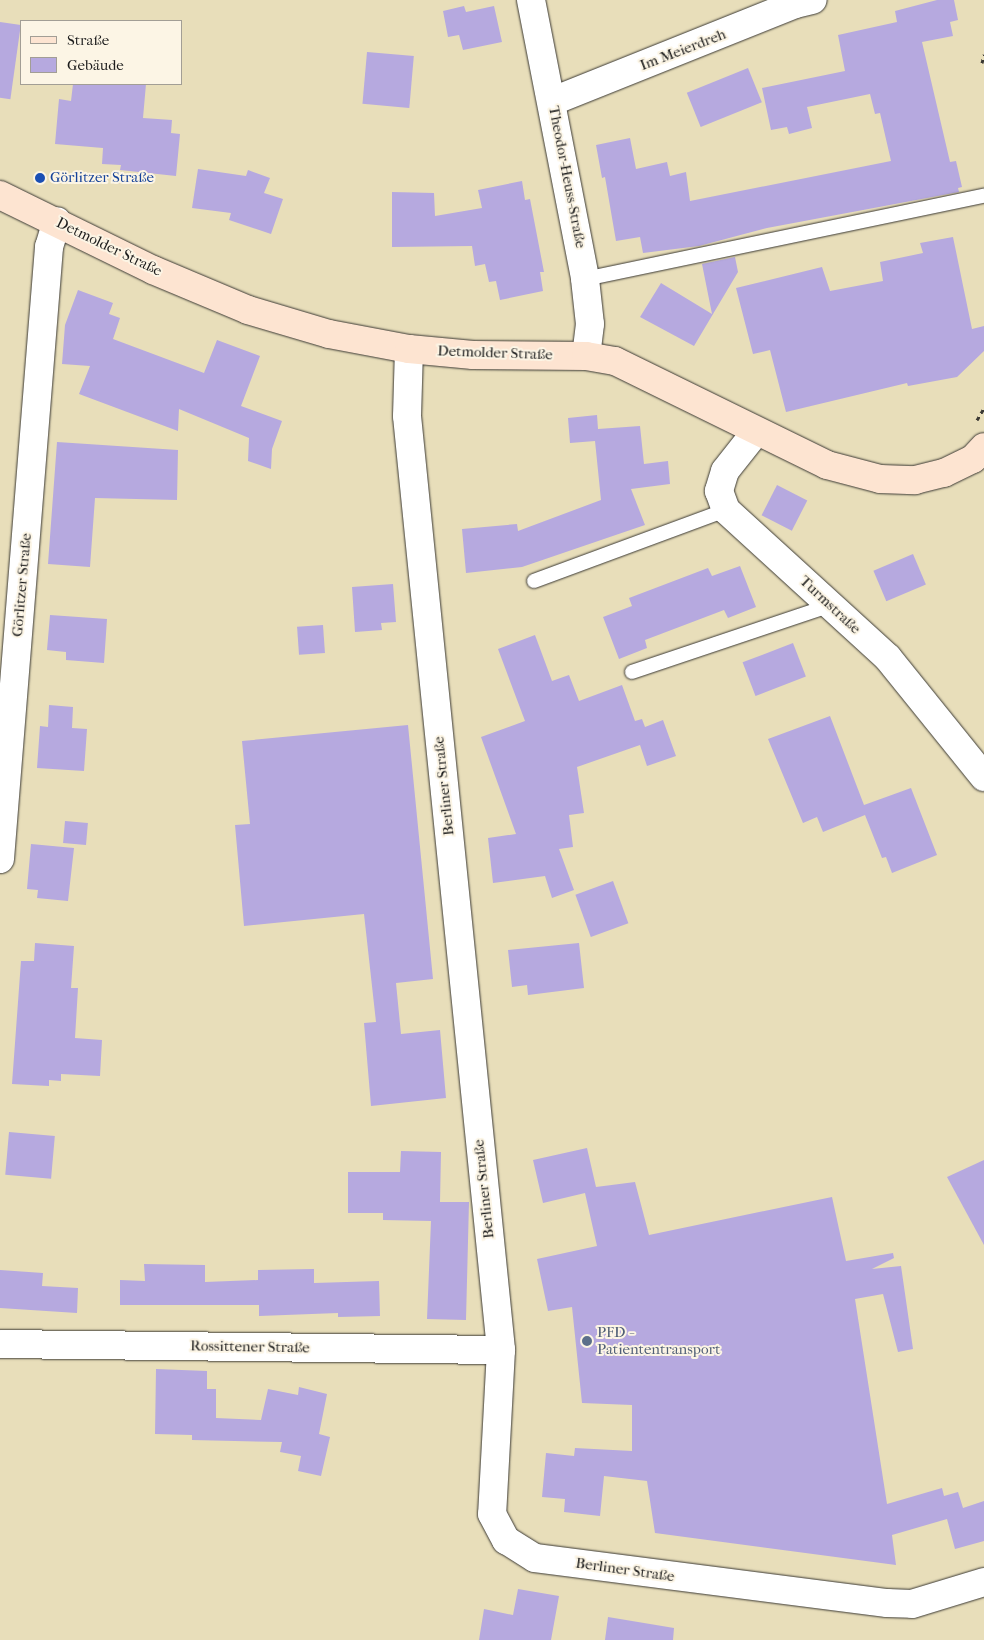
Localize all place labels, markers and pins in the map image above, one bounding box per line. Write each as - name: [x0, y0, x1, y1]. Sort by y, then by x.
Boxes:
- place label: Görlitzer Straße: [50, 169, 154, 187]
- marker: Görlitzer Straße: [34, 172, 46, 184]
- place label: PFD - Patiententransport: [597, 1323, 720, 1358]
- marker: PFD - Patiententransport: [581, 1335, 593, 1347]

